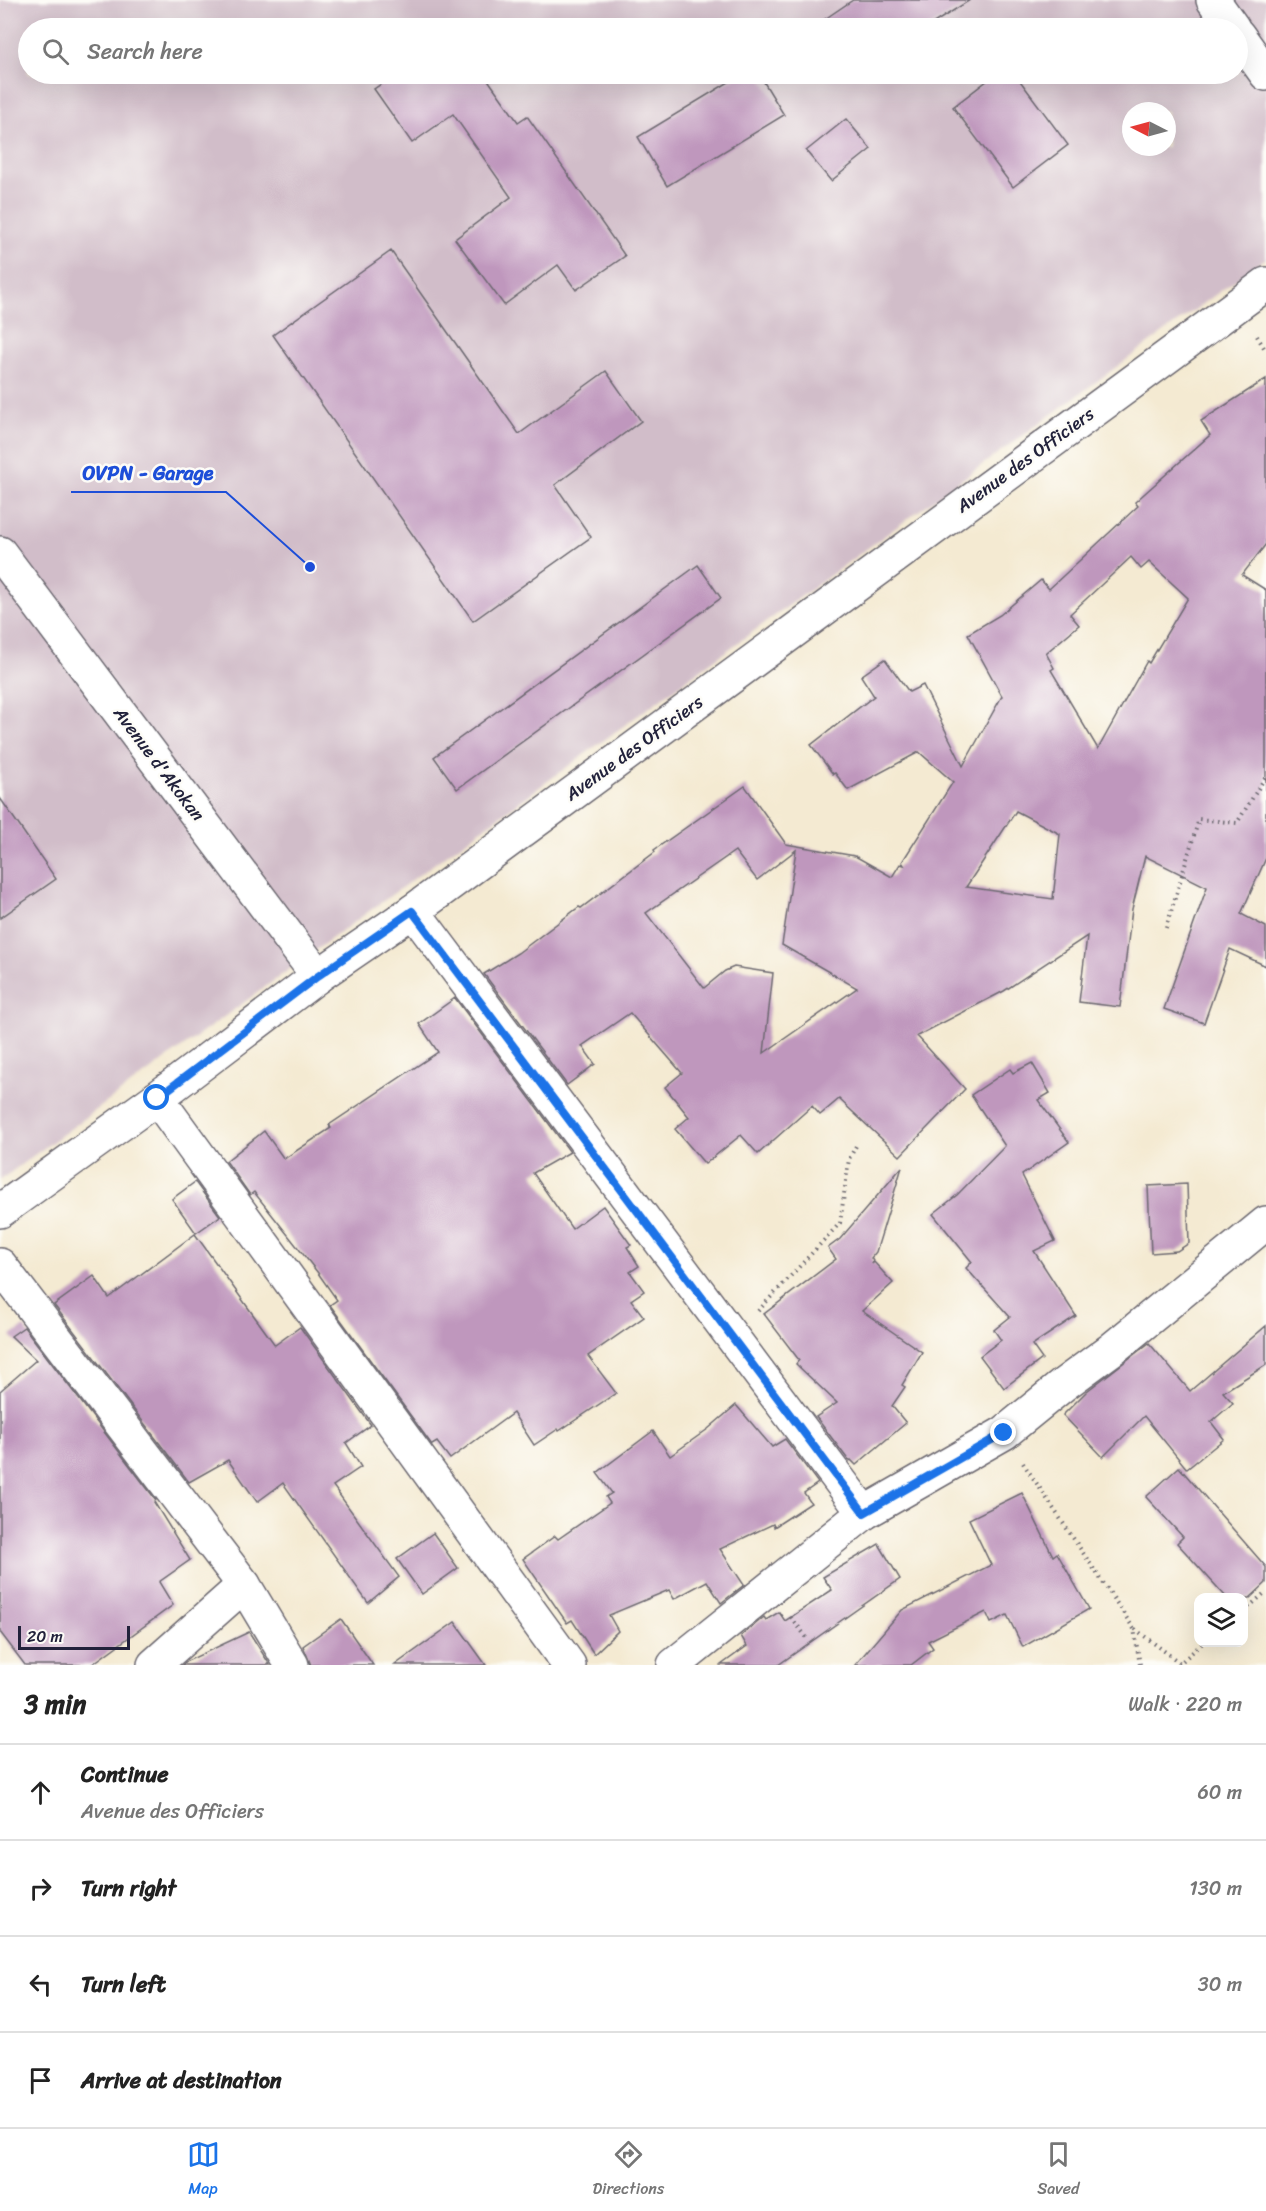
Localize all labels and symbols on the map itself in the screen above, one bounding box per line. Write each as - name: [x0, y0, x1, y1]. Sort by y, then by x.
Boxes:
- north arrow: [1122, 102, 1176, 156]
- street label: Avenue des Officiers: [948, 398, 1102, 522]
- callout: OVPN - Garage: [71, 454, 226, 492]
- text: OVPN - Garage: [83, 456, 214, 491]
- street label: Avenue des Officiers: [557, 686, 711, 810]
- street label: Avenue d'Akokan: [104, 699, 213, 829]
- route start: [143, 1084, 169, 1110]
- route end: [990, 1419, 1016, 1445]
- scale bar: [18, 1623, 130, 1650]

